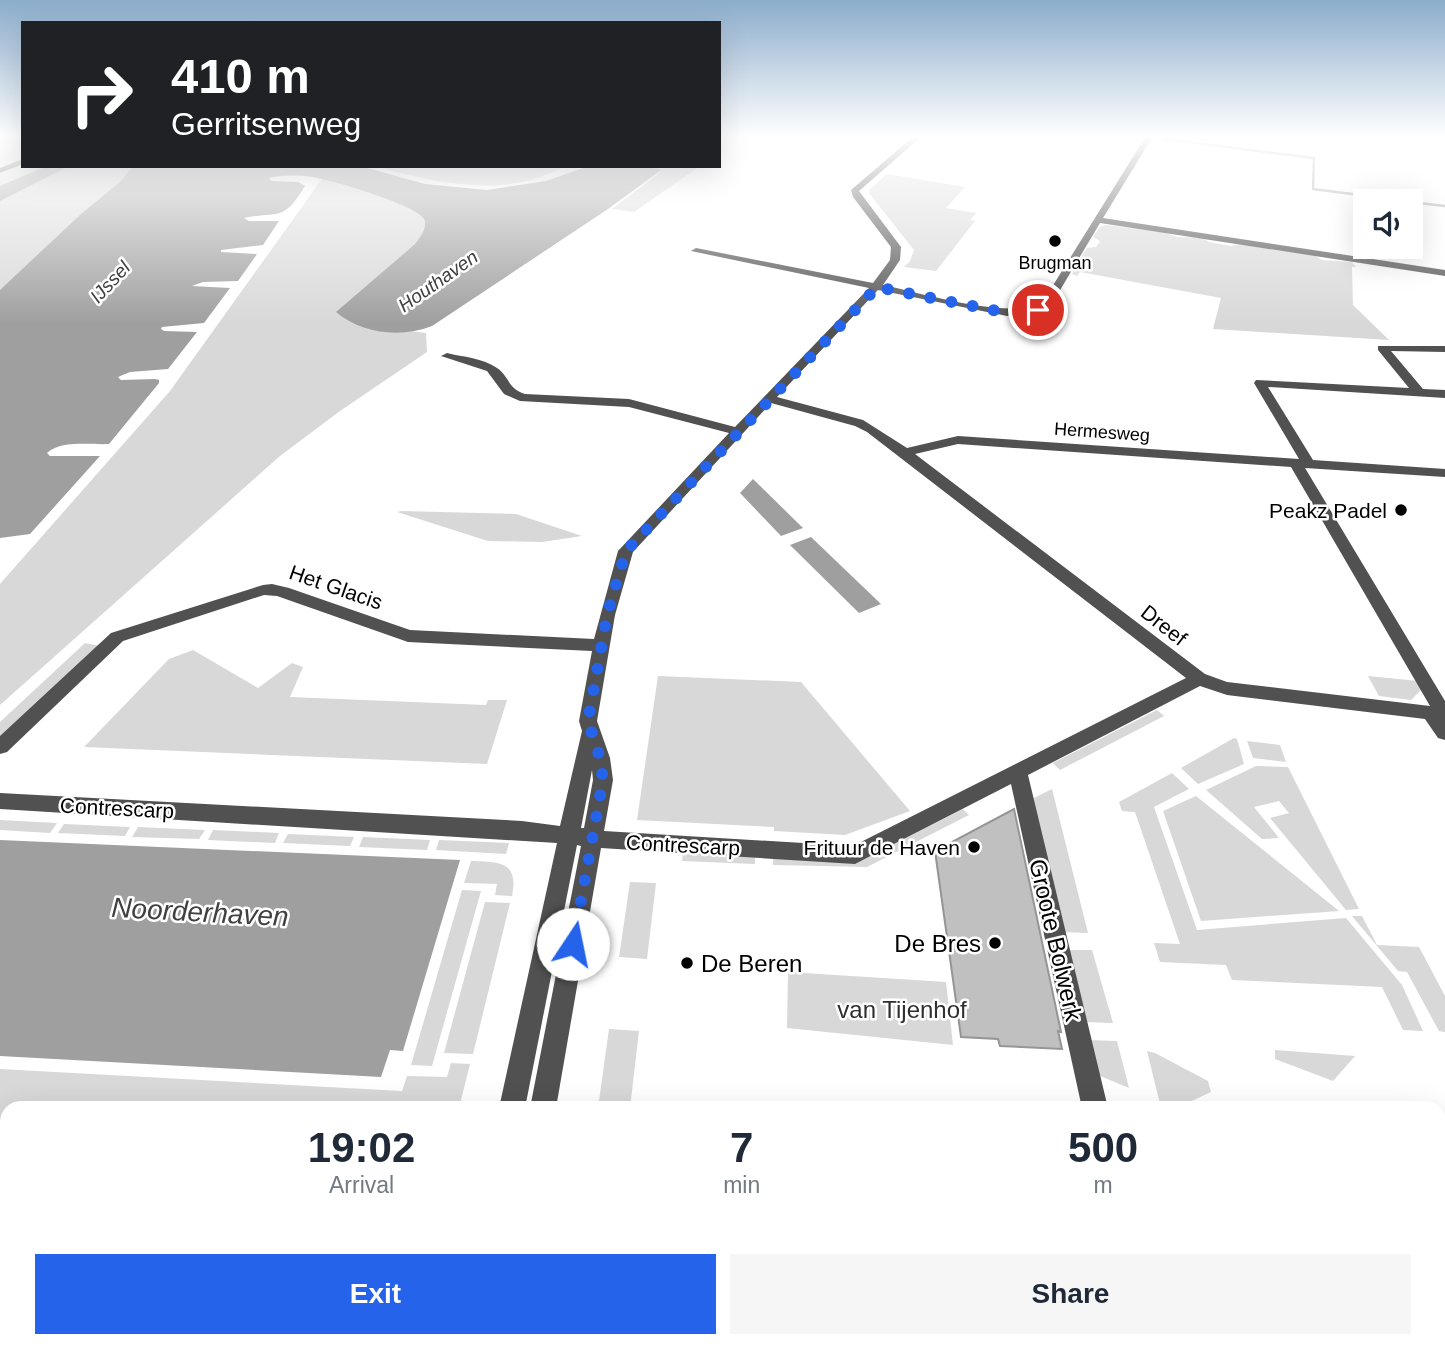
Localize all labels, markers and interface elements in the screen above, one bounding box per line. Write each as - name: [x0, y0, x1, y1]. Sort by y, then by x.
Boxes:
- icon: right: [56, 49, 147, 140]
- text: 410 m: [171, 49, 310, 103]
- text: Gerritsenweg: [171, 106, 361, 142]
- map controls: [1353, 189, 1423, 259]
- button: sound: [1353, 189, 1423, 259]
- marker: Brugman: [1047, 233, 1063, 249]
- water label: Houthaven: [394, 246, 482, 316]
- place label: Brugman: [1018, 253, 1092, 273]
- water label: IJssel: [86, 257, 135, 307]
- pin: [1008, 280, 1068, 340]
- icon: arrive: [1019, 291, 1057, 329]
- street label: Hermesweg: [1053, 419, 1151, 445]
- place label: Peakz Padel: [1269, 499, 1387, 522]
- marker: Peakz Padel: [1393, 502, 1409, 518]
- street label: Het Glacis: [286, 560, 386, 614]
- street label: Dreef: [1137, 600, 1191, 650]
- street label: Contrescarp: [59, 794, 175, 822]
- street label: Contrescarp: [625, 831, 741, 859]
- place label: Frituur de Haven: [804, 836, 960, 859]
- marker: Frituur de Haven: [966, 839, 982, 855]
- street label: Groote Bolwerk: [1024, 856, 1088, 1025]
- water label: Noorderhaven: [111, 892, 289, 932]
- position arrow: [536, 907, 610, 981]
- place label: De Bres: [894, 930, 981, 957]
- marker: De Bres: [987, 935, 1003, 951]
- place label: De Beren: [701, 950, 802, 977]
- marker: De Beren: [679, 955, 695, 971]
- park label: van Tijenhof: [837, 996, 967, 1023]
- text: 19:02: [308, 1124, 415, 1171]
- text: 7: [730, 1124, 753, 1171]
- text: 500: [1068, 1124, 1138, 1171]
- text: Arrival: [329, 1172, 394, 1198]
- text: min: [723, 1172, 760, 1198]
- text: m: [1094, 1172, 1113, 1198]
- button: Exit: [35, 1254, 716, 1334]
- button: Share: [730, 1254, 1411, 1334]

